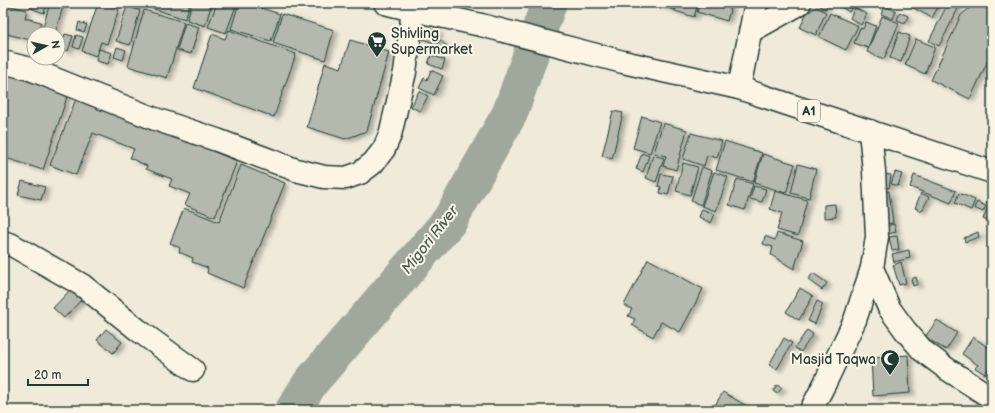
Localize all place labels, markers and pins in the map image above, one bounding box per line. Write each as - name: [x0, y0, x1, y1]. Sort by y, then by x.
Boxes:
- place label: Shivling Supermarket: [391, 25, 473, 58]
- supermarket icon: Shivling Supermarket: [366, 30, 388, 58]
- mosque icon: Masjid Taqwa: [879, 348, 901, 376]
- place label: Masjid Taqwa: [791, 351, 876, 368]

